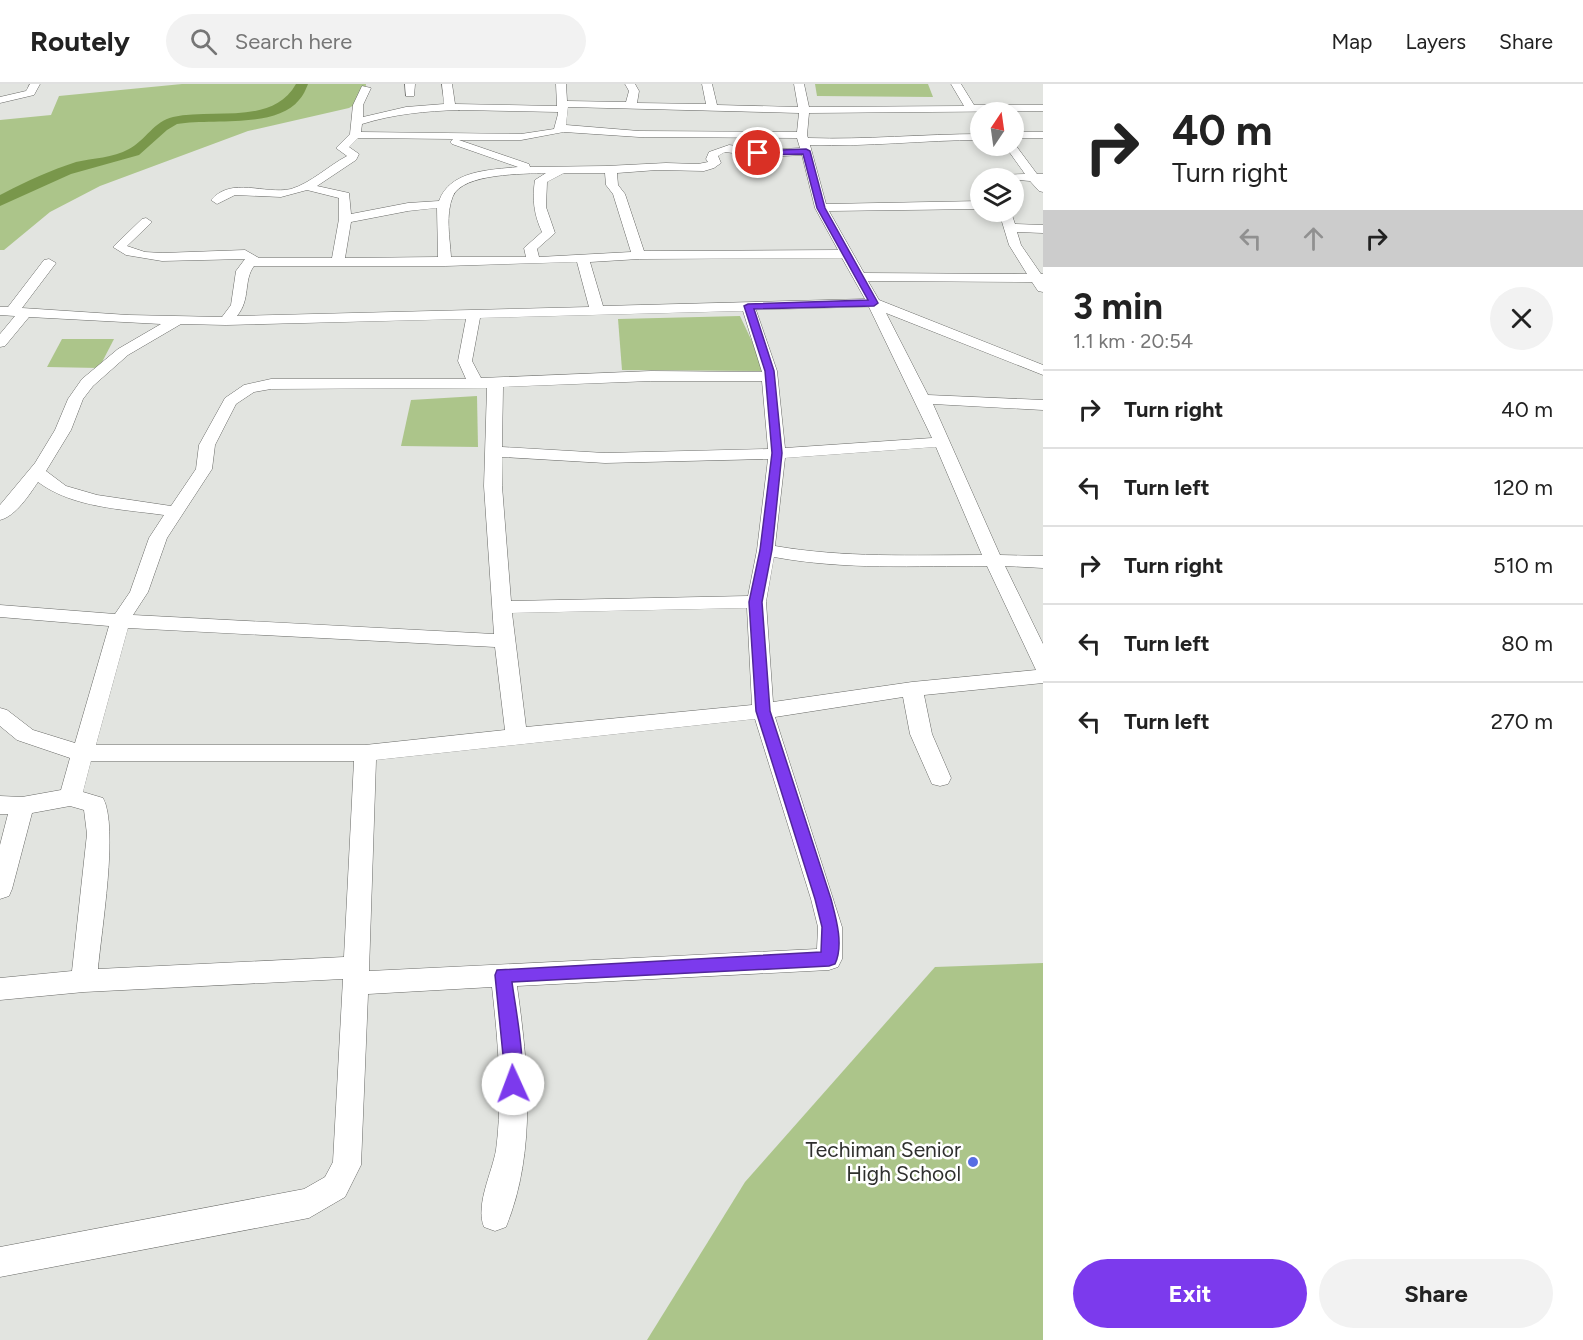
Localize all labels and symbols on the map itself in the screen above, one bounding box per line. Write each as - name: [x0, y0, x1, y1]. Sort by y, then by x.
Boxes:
- north arrow: [970, 102, 1024, 156]
- pin: [732, 127, 783, 178]
- position arrow: [481, 1052, 545, 1116]
- place label: Techiman Senior High School: [806, 1137, 961, 1186]
- marker: Techiman Senior High School: [966, 1155, 980, 1169]

